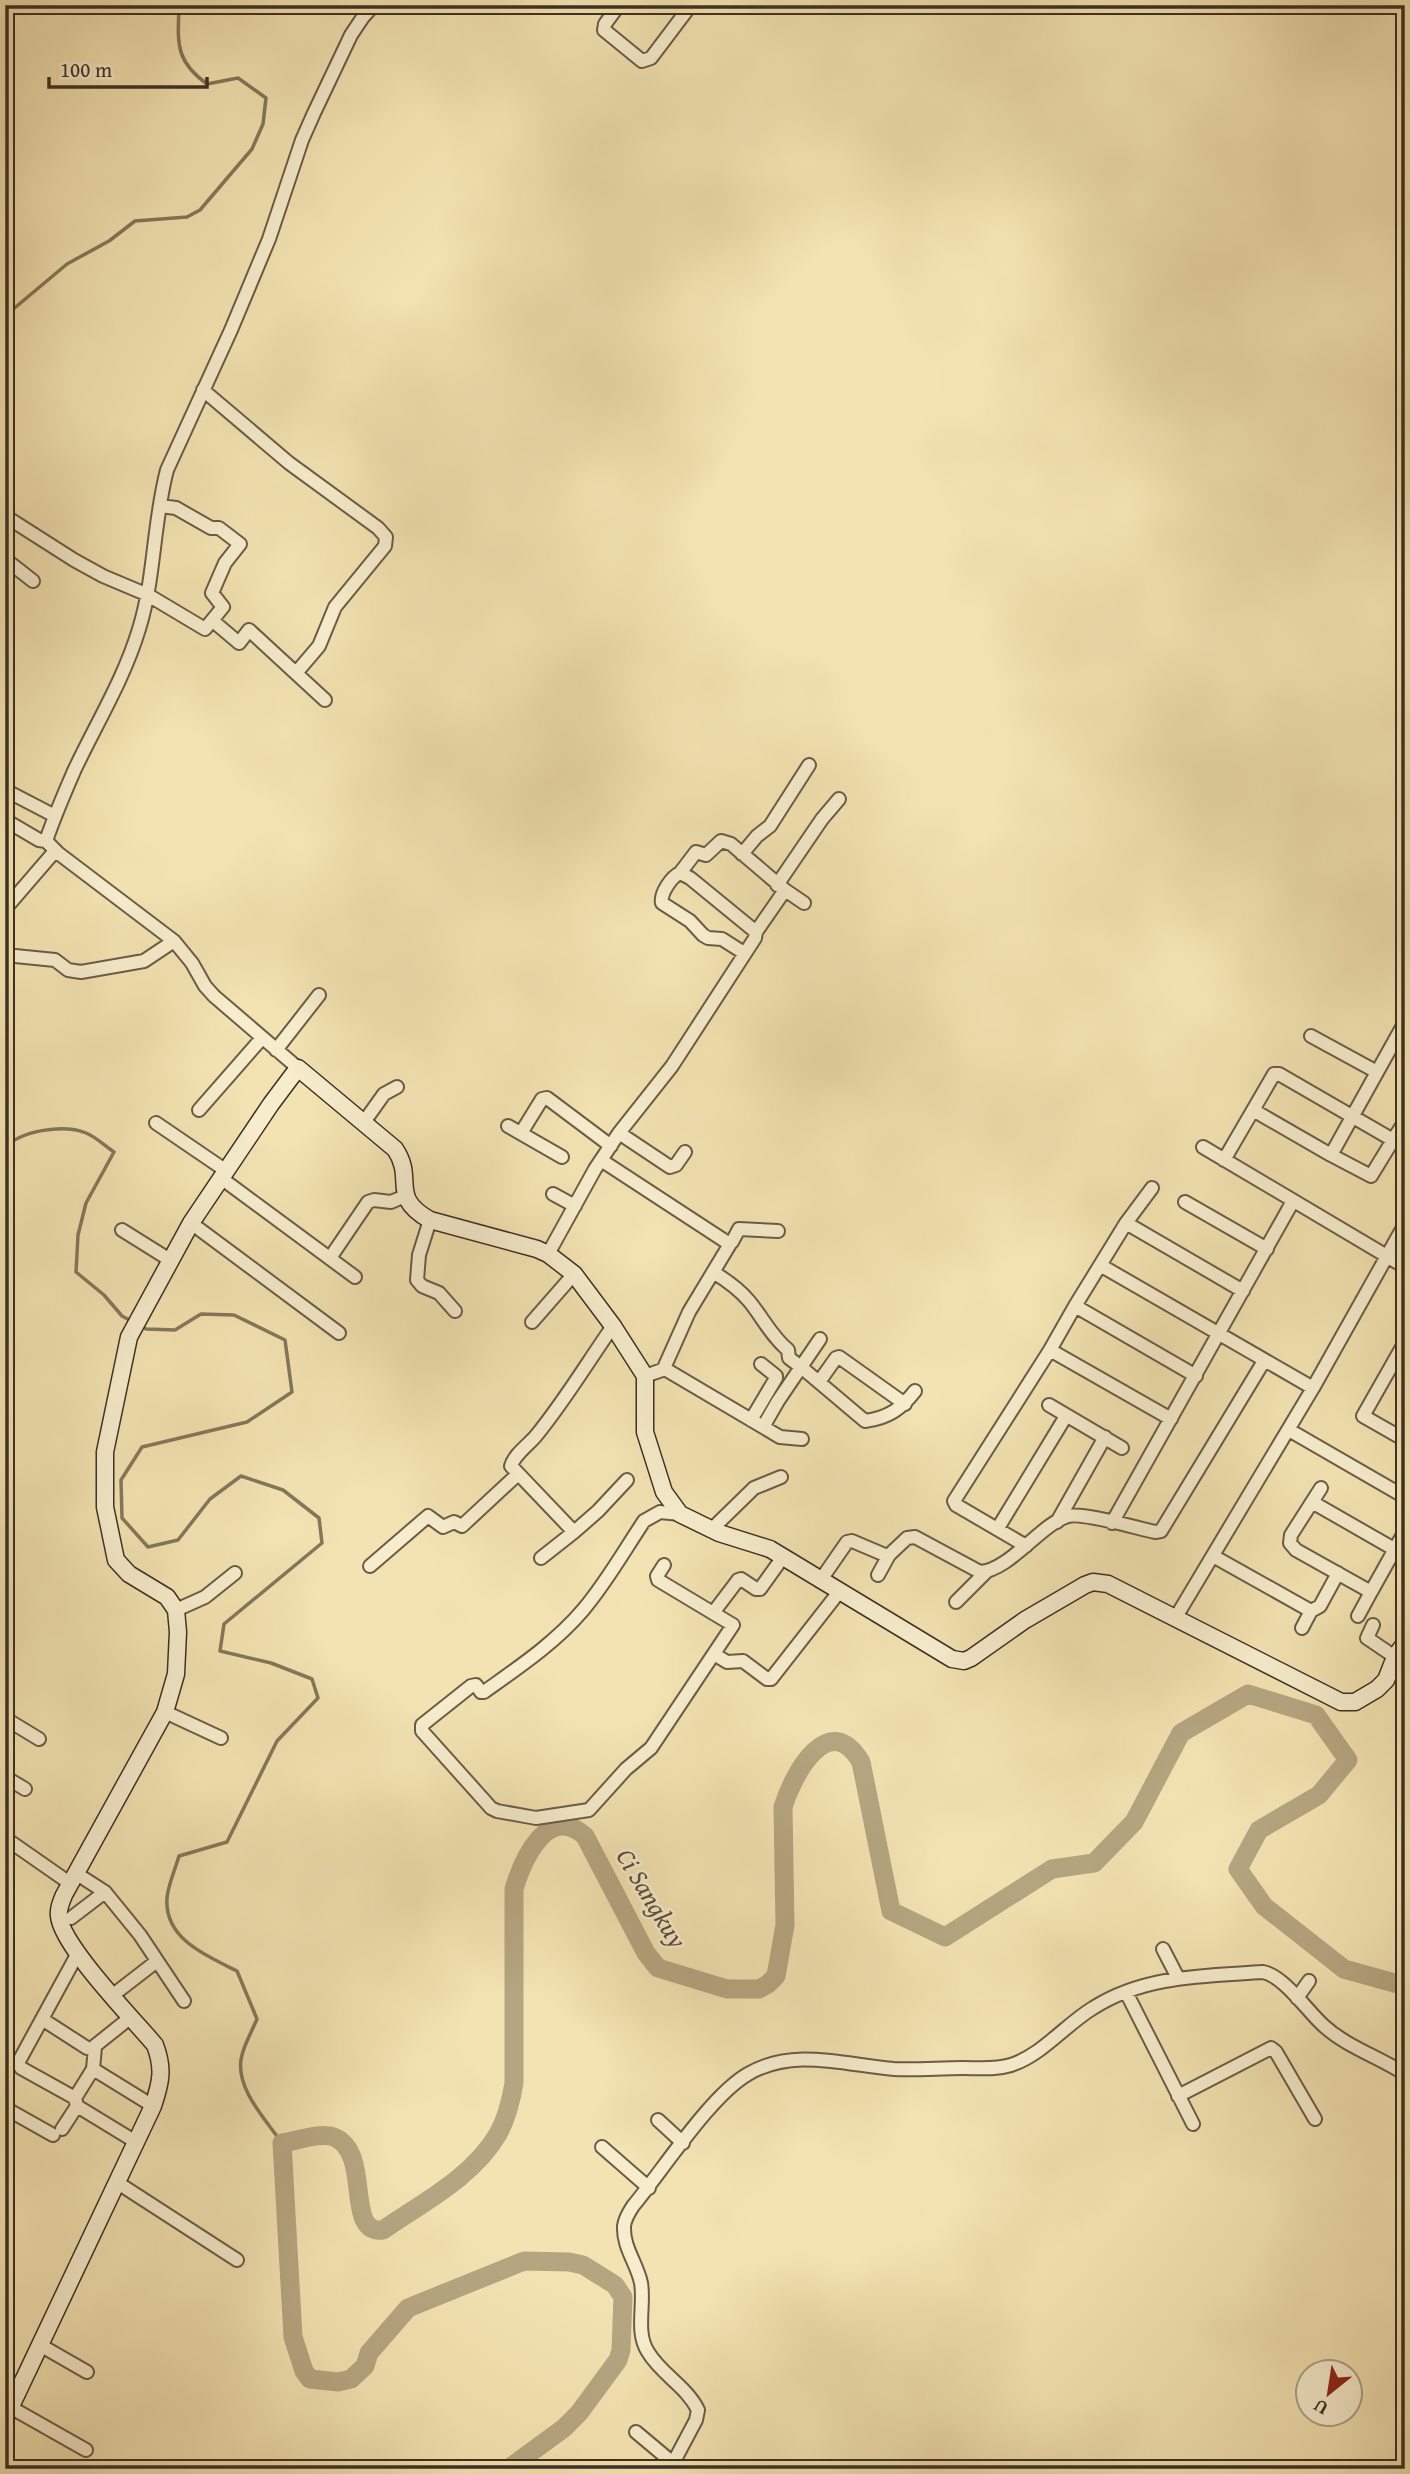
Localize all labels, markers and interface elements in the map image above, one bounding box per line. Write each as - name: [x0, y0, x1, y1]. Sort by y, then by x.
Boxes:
- scale bar: [49, 46, 206, 90]
- text: 100 m: [60, 54, 112, 85]
- water label: Ci Sangkuy: [607, 1841, 697, 1955]
- north arrow: [1294, 2358, 1364, 2428]
- text: U: [1308, 2392, 1333, 2423]

